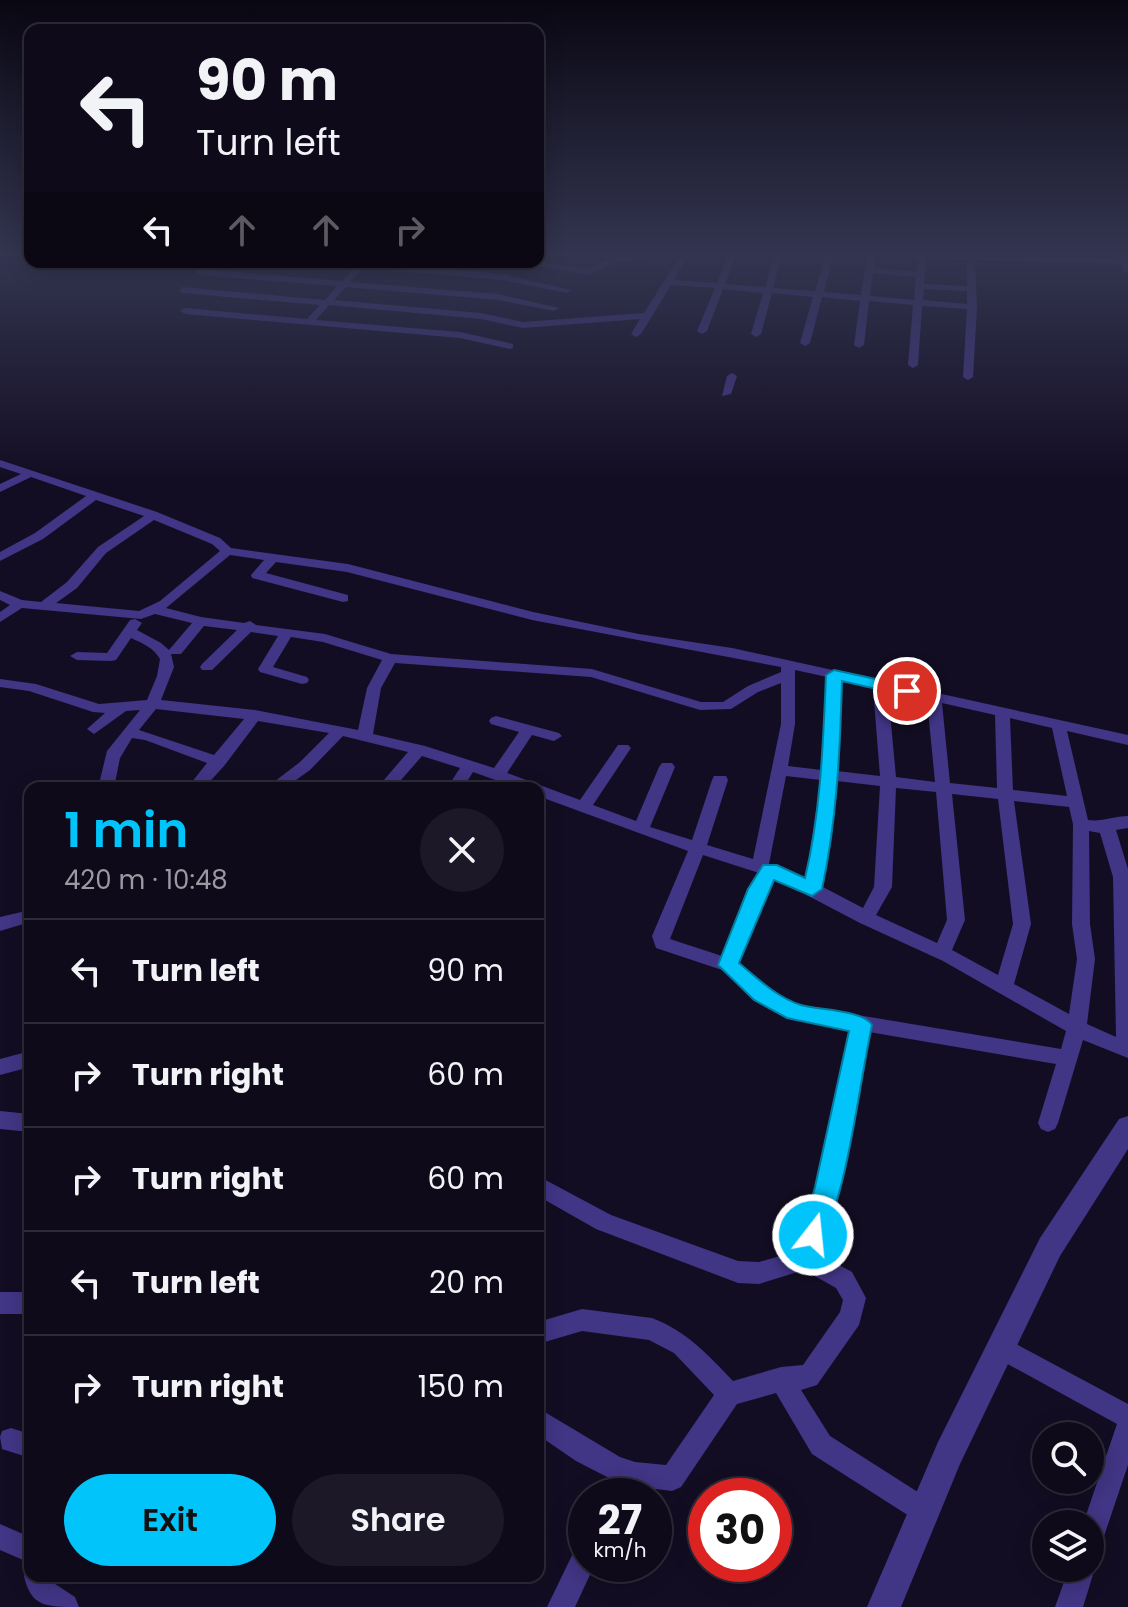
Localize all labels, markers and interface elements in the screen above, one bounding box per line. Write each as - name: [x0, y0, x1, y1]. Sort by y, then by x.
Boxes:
- text: 90 m: [196, 41, 338, 120]
- icon: left: [64, 56, 168, 160]
- text: Turn left: [196, 117, 341, 168]
- icon: left: [136, 208, 180, 252]
- icon: ahead: [220, 208, 264, 252]
- icon: ahead: [304, 208, 348, 252]
- icon: right: [388, 208, 432, 252]
- pin: [873, 657, 941, 725]
- icon: arrive: [885, 669, 929, 713]
- text: 1 min: [64, 797, 188, 864]
- button: close: [420, 808, 504, 892]
- text: 420 m · 10:48: [64, 862, 228, 898]
- icon: left: [64, 949, 108, 993]
- text: Turn left: [132, 949, 260, 992]
- text: 90 m: [427, 949, 504, 992]
- icon: right: [64, 1053, 108, 1097]
- text: Turn right: [132, 1053, 284, 1096]
- text: 60 m: [427, 1053, 504, 1096]
- icon: right: [64, 1157, 108, 1201]
- text: Turn right: [132, 1157, 284, 1200]
- text: 60 m: [427, 1157, 504, 1200]
- position arrow: [771, 1193, 855, 1277]
- icon: left: [64, 1261, 108, 1305]
- text: Turn left: [132, 1261, 260, 1304]
- text: 20 m: [429, 1261, 504, 1304]
- icon: right: [64, 1365, 108, 1409]
- text: Turn right: [132, 1365, 284, 1408]
- text: 150 m: [418, 1365, 504, 1408]
- map controls: [1032, 1422, 1104, 1582]
- button: search: [1032, 1422, 1104, 1494]
- button: Exit: [64, 1474, 276, 1566]
- button: Share: [292, 1474, 504, 1566]
- speed limit sign: 30: [688, 1478, 792, 1582]
- text: 27: [598, 1492, 642, 1548]
- button: layers: [1032, 1510, 1104, 1582]
- text: km/h: [593, 1536, 647, 1564]

